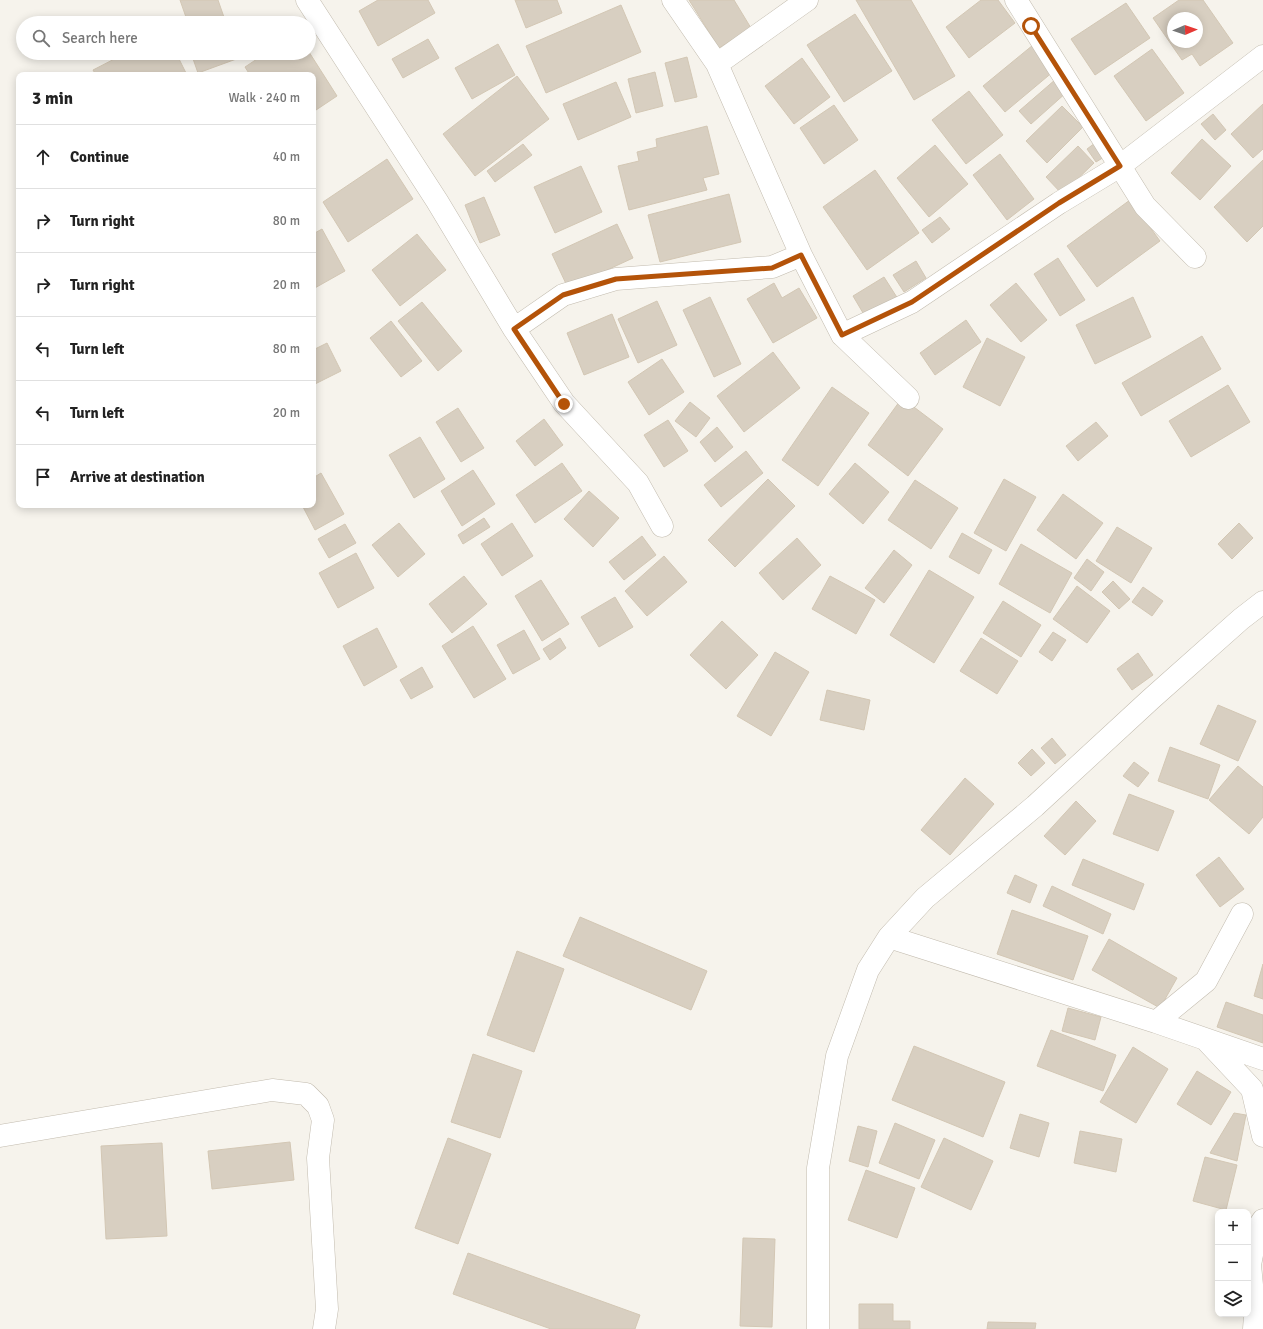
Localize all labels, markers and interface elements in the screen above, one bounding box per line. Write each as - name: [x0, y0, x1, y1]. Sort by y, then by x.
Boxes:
- north arrow: [1167, 12, 1203, 48]
- search box: [16, 16, 316, 60]
- route start: [1022, 17, 1040, 35]
- icon: search: [30, 27, 52, 49]
- text: Search here: [62, 29, 138, 47]
- text: 3 min: [32, 88, 73, 109]
- text: Walk · 240 m: [229, 90, 300, 106]
- icon: ahead: [32, 146, 54, 168]
- text: Continue: [70, 148, 129, 166]
- text: 40 m: [273, 149, 300, 165]
- icon: right: [32, 210, 54, 232]
- text: Turn right: [70, 212, 135, 230]
- text: 80 m: [273, 213, 300, 229]
- icon: right: [32, 274, 54, 296]
- text: Turn right: [70, 276, 135, 294]
- text: 20 m: [273, 277, 300, 293]
- icon: left: [32, 338, 54, 360]
- text: Turn left: [70, 340, 124, 358]
- text: 80 m: [273, 341, 300, 357]
- route end: [555, 395, 573, 413]
- icon: left: [32, 402, 54, 424]
- text: Turn left: [70, 404, 124, 422]
- text: 20 m: [273, 405, 300, 421]
- icon: arrive: [32, 466, 54, 488]
- text: Arrive at destination: [70, 468, 205, 486]
- map controls: [1215, 1209, 1251, 1317]
- button: +: [1215, 1209, 1251, 1245]
- button: −: [1215, 1245, 1251, 1281]
- button: layers: [1215, 1281, 1251, 1317]

